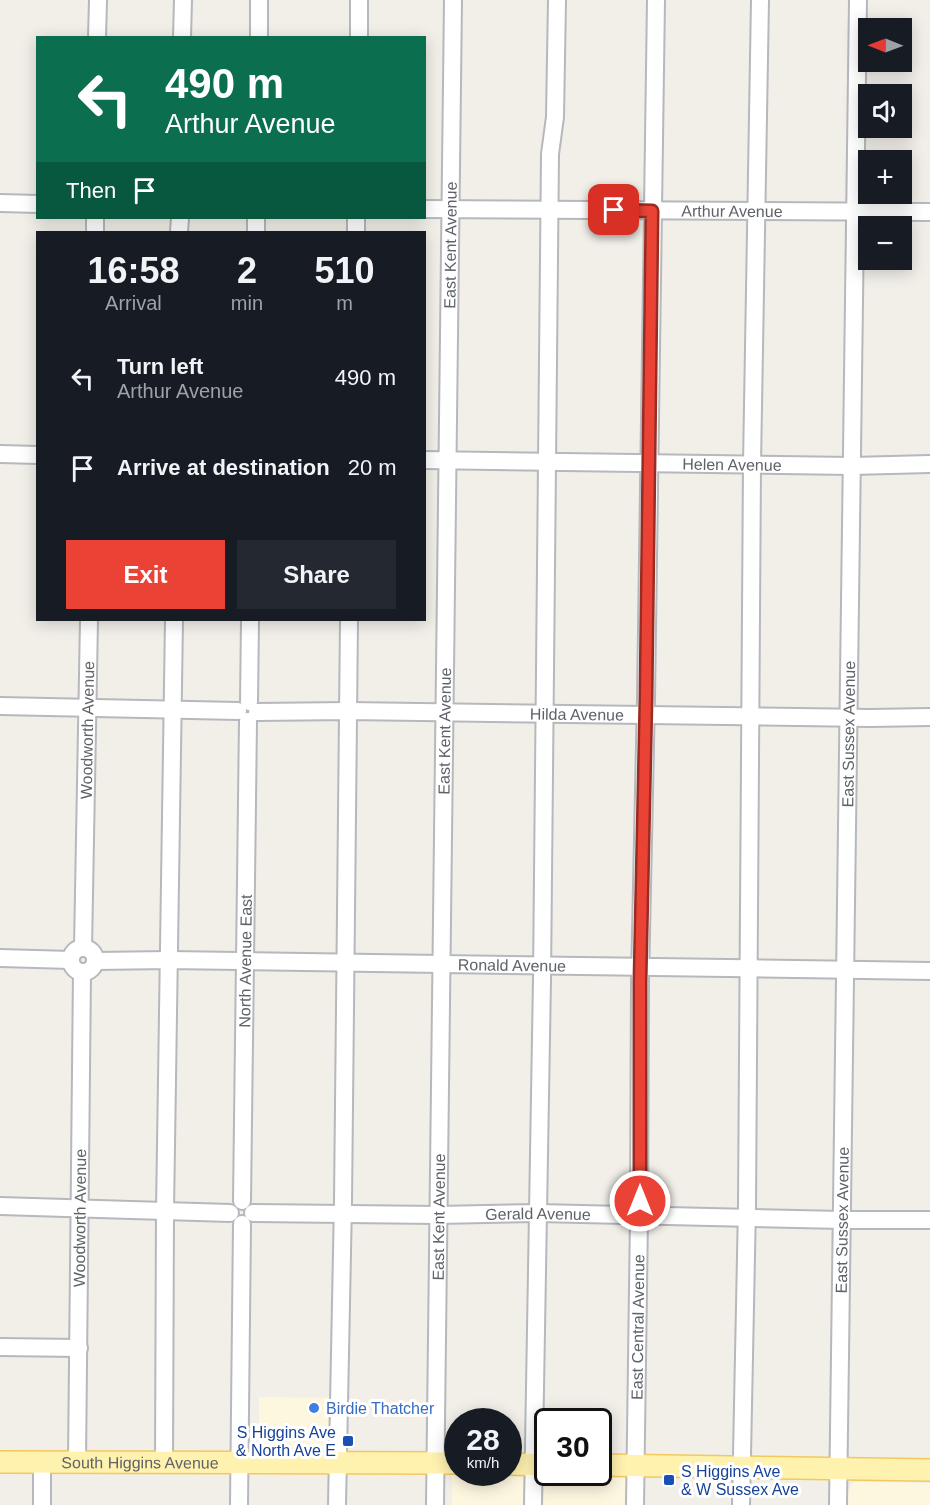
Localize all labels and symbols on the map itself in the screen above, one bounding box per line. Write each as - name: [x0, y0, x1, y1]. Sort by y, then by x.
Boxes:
- north arrow: [858, 18, 912, 72]
- street label: East Kent Avenue: [441, 181, 460, 309]
- pin: [588, 184, 639, 235]
- street label: Arthur Avenue: [681, 203, 783, 220]
- street label: Helen Avenue: [682, 456, 782, 474]
- street label: Woodworth Avenue: [78, 661, 97, 799]
- street label: East Sussex Avenue: [839, 661, 858, 807]
- street label: East Kent Avenue: [435, 667, 454, 795]
- street label: Hilda Avenue: [530, 705, 624, 724]
- street label: North Avenue East: [236, 894, 255, 1028]
- street label: Ronald Avenue: [458, 956, 566, 975]
- street label: East Sussex Avenue: [833, 1147, 852, 1293]
- street label: Woodworth Avenue: [71, 1149, 89, 1287]
- street label: East Kent Avenue: [430, 1153, 448, 1281]
- position arrow: [608, 1169, 672, 1233]
- street label: Gerald Avenue: [485, 1205, 591, 1223]
- street label: East Central Avenue: [628, 1254, 647, 1400]
- place label: Birdie Thatcher: [326, 1400, 435, 1417]
- marker: Birdie Thatcher: [307, 1401, 321, 1415]
- speed limit sign: 30: [534, 1408, 612, 1486]
- place label: S Higgins Ave & North Ave E: [236, 1424, 336, 1459]
- marker: S Higgins Ave & North Ave E: [341, 1434, 355, 1448]
- street label: South Higgins Avenue: [61, 1454, 219, 1471]
- place label: S Higgins Ave & W Sussex Ave: [681, 1463, 799, 1498]
- marker: S Higgins Ave & W Sussex Ave: [662, 1473, 676, 1487]

